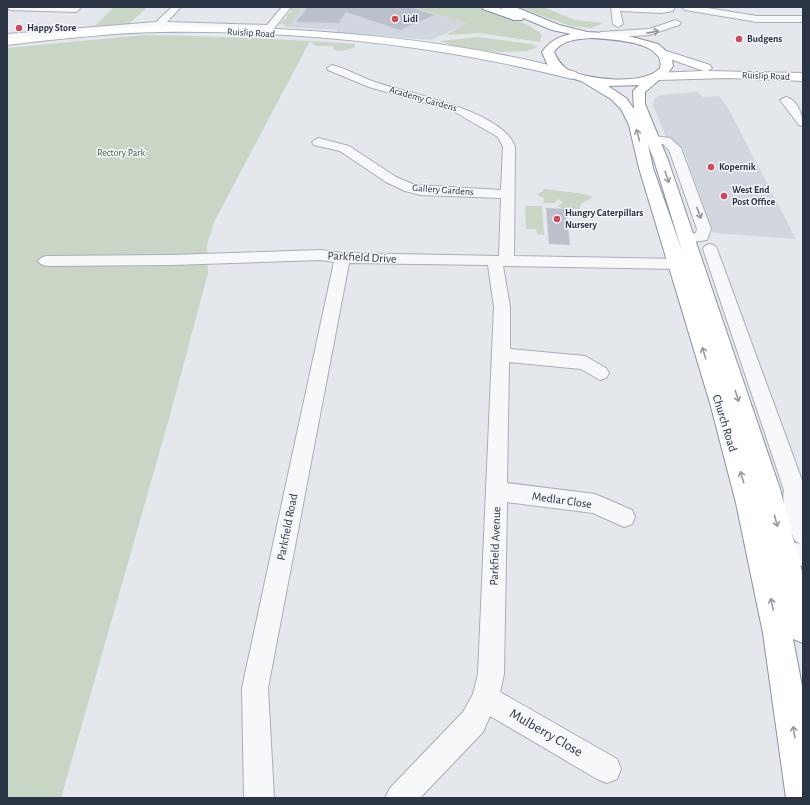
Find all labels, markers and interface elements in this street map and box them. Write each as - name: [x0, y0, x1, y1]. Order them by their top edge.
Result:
- marker: Lidl: [390, 14, 400, 24]
- place label: Lidl: [403, 14, 418, 24]
- marker: Happy Store: [14, 23, 24, 33]
- place label: Happy Store: [27, 23, 76, 33]
- street label: Ruislip Road: [227, 27, 275, 39]
- one-way arrow: [646, 27, 659, 35]
- marker: Budgens: [734, 34, 744, 44]
- place label: Budgens: [747, 34, 782, 44]
- street label: Ruislip Road: [742, 70, 790, 82]
- street label: Academy Gardens: [388, 85, 458, 114]
- one-way arrow: [634, 129, 642, 142]
- park label: Rectory Park: [97, 148, 145, 158]
- marker: Kopernik: [706, 162, 716, 172]
- place label: Kopernik: [719, 162, 756, 172]
- one-way arrow: [664, 170, 671, 183]
- street label: Gallery Gardens: [412, 183, 474, 197]
- place label: West End Post Office: [732, 185, 775, 207]
- marker: West End Post Office: [719, 191, 729, 201]
- one-way arrow: [695, 206, 703, 218]
- place label: Hungry Caterpillars Nursery: [565, 208, 644, 230]
- marker: Hungry Caterpillars Nursery: [552, 214, 562, 224]
- street label: Parkfield Drive: [327, 249, 397, 265]
- one-way arrow: [700, 346, 707, 359]
- one-way arrow: [734, 389, 741, 402]
- street label: Church Road: [711, 393, 739, 453]
- one-way arrow: [738, 471, 745, 484]
- street label: Medlar Close: [531, 490, 593, 510]
- street label: Parkfield Road: [275, 493, 299, 561]
- street label: Parkfield Avenue: [488, 506, 502, 586]
- one-way arrow: [773, 514, 780, 527]
- one-way arrow: [767, 597, 775, 610]
- street label: Mulberry Close: [507, 706, 585, 760]
- one-way arrow: [790, 726, 798, 739]

